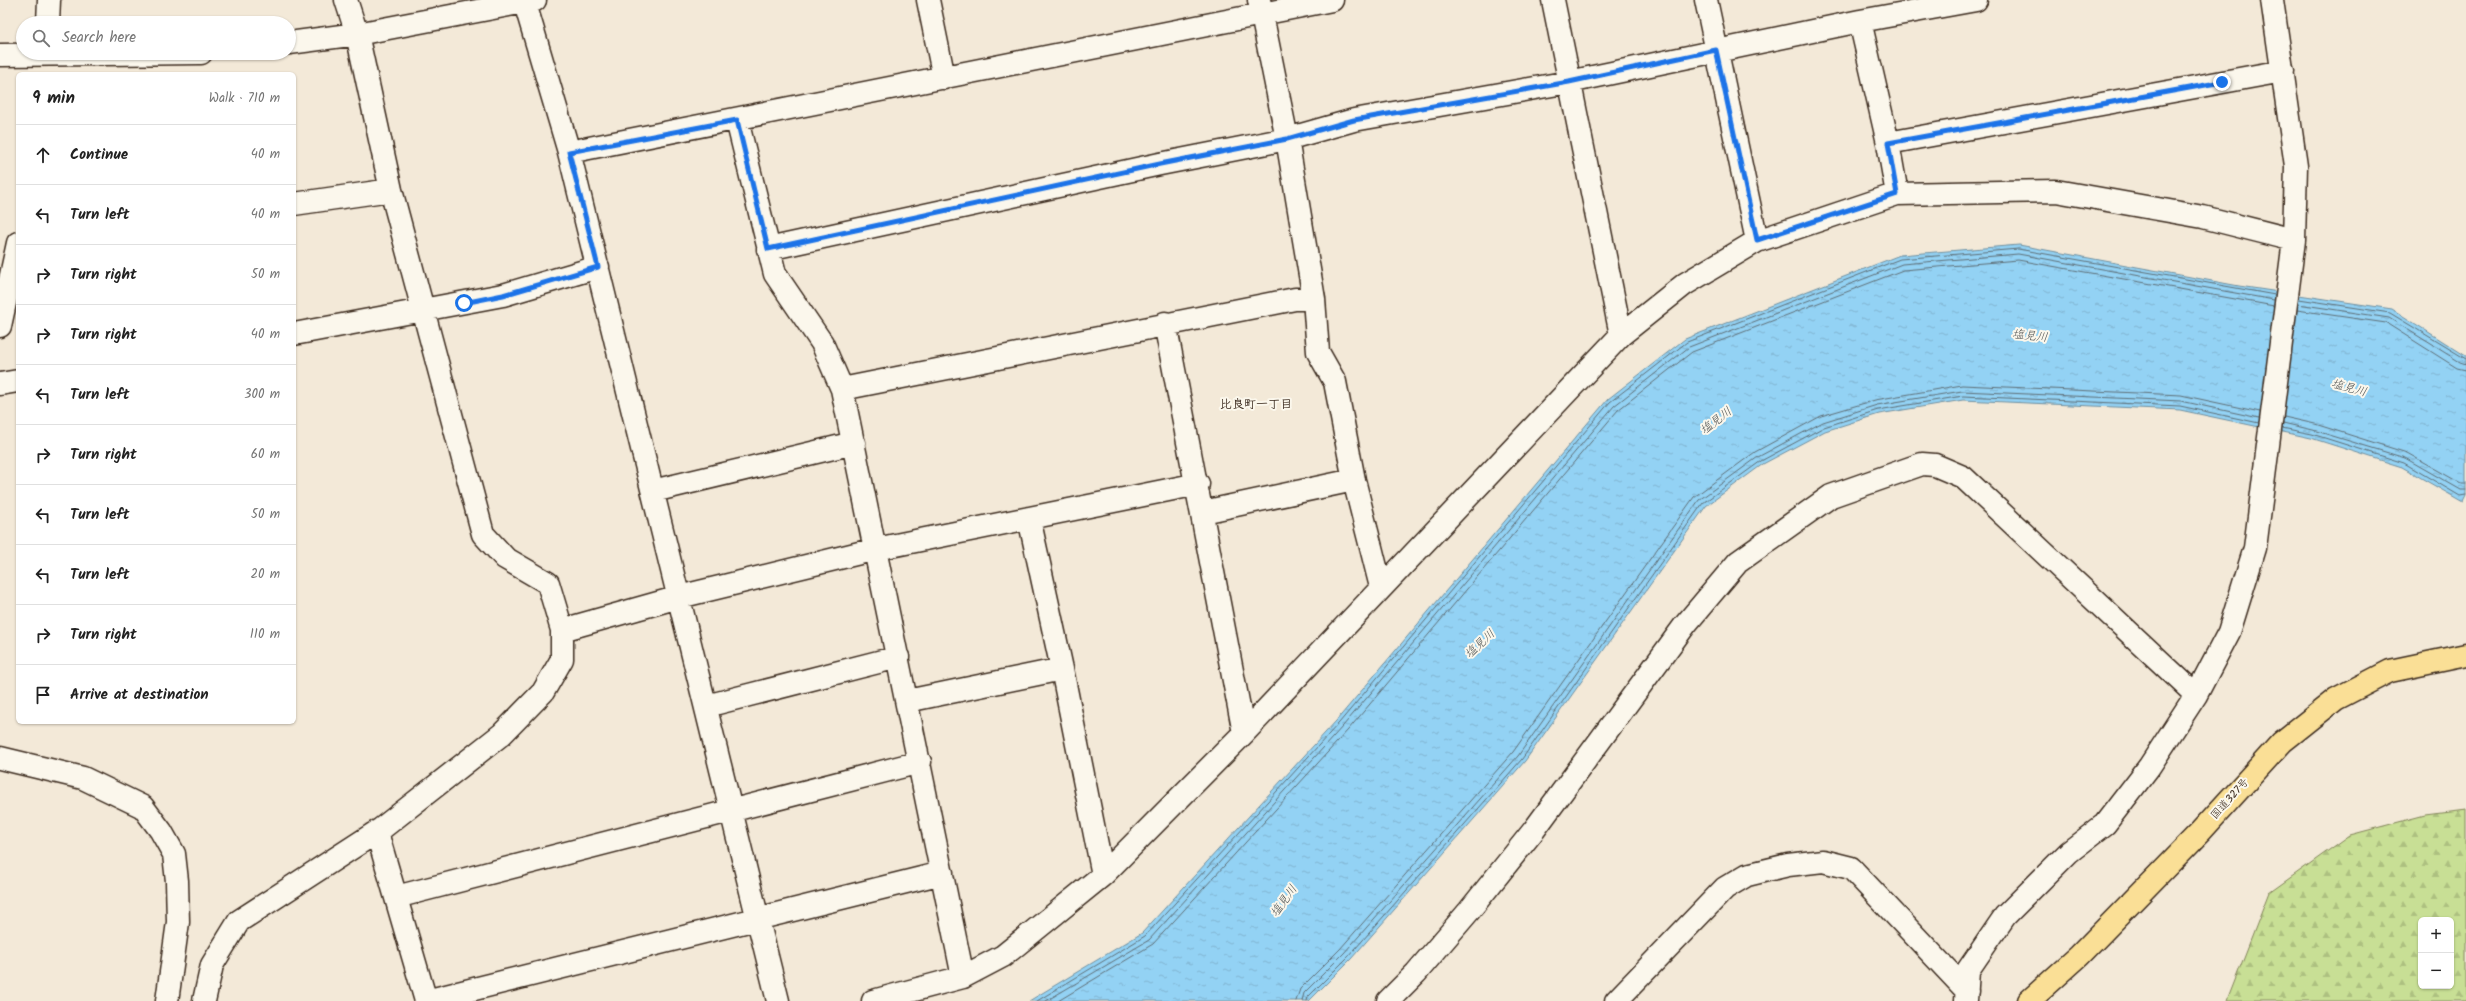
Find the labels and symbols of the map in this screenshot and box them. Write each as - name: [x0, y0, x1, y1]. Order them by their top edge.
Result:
- route end: [2213, 73, 2231, 91]
- route start: [455, 294, 473, 312]
- water label: 塩見川: [2011, 325, 2049, 347]
- water label: 塩見川: [2329, 374, 2369, 402]
- district label: 比良町一丁目: [1220, 395, 1292, 414]
- water label: 塩見川: [1696, 402, 1736, 440]
- water label: 塩見川: [1460, 625, 1500, 663]
- street label: 国道327号: [2206, 774, 2254, 824]
- water label: 塩見川: [1266, 881, 1302, 921]

